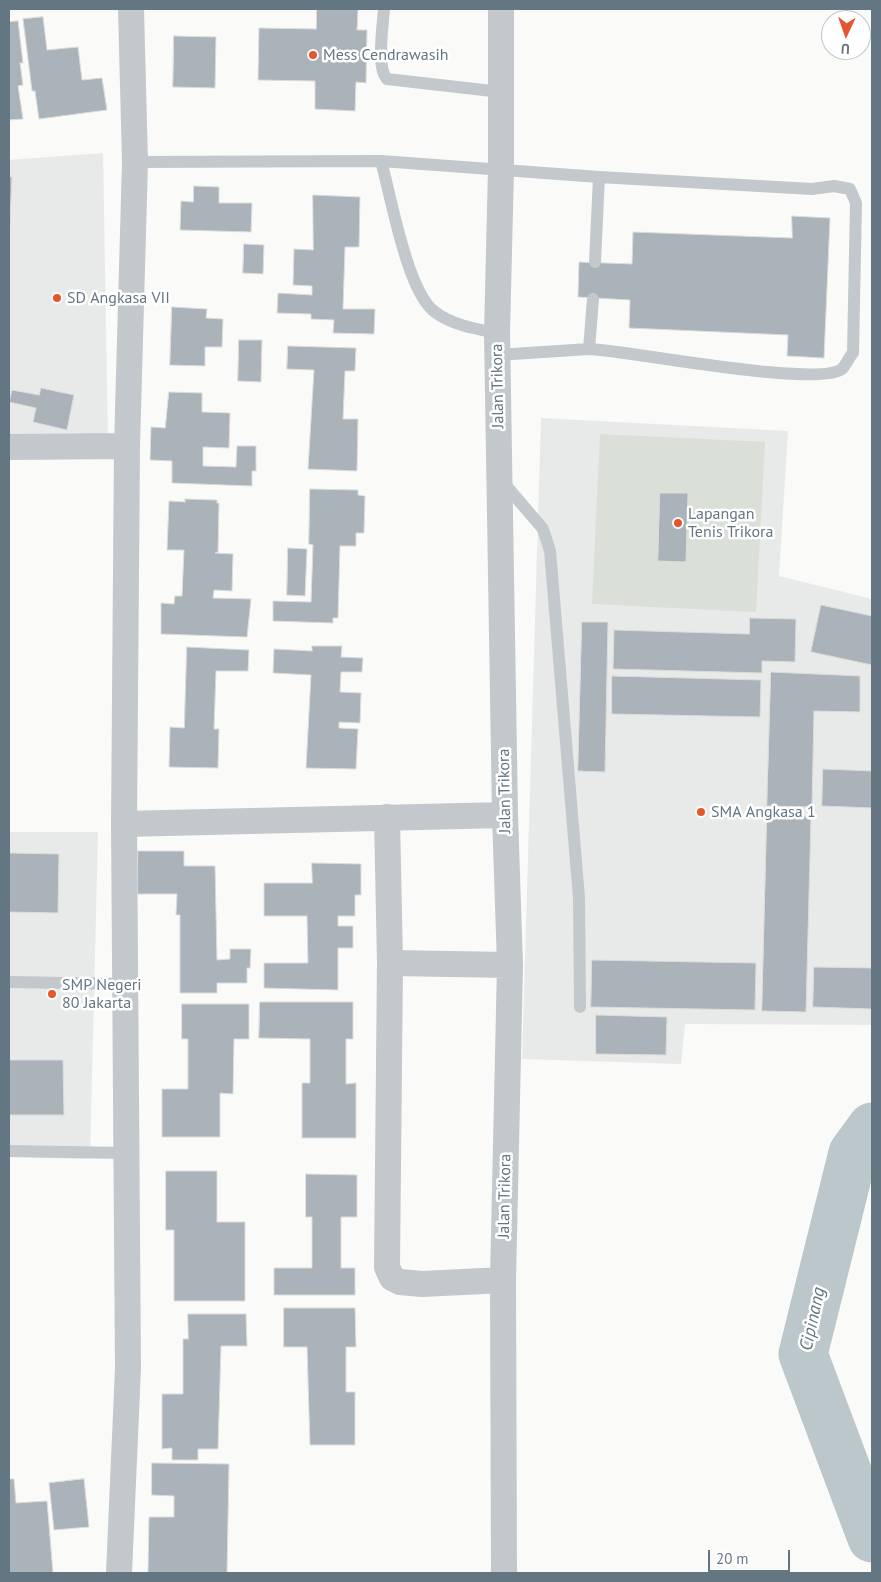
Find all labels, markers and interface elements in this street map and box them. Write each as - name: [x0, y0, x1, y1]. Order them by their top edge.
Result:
- north arrow: [821, 10, 871, 60]
- text: U: [840, 40, 850, 58]
- place label: Mess Cendrawasih: [323, 45, 448, 65]
- marker: Mess Cendrawasih: [307, 49, 319, 61]
- place label: SD Angkasa VII: [67, 288, 170, 308]
- marker: SD Angkasa VII: [51, 292, 63, 304]
- street label: Jalan Trikora: [488, 344, 508, 428]
- place label: Lapangan Tenis Trikora: [688, 504, 773, 542]
- marker: Lapangan Tenis Trikora: [672, 517, 684, 529]
- street label: Jalan Trikora: [495, 749, 515, 833]
- place label: SMA Angkasa 1: [711, 802, 816, 822]
- marker: SMA Angkasa 1: [695, 806, 707, 818]
- place label: SMP Negeri 80 Jakarta: [62, 975, 142, 1013]
- marker: SMP Negeri 80 Jakarta: [46, 988, 58, 1000]
- street label: Jalan Trikora: [495, 1154, 515, 1238]
- water label: Cipinang: [796, 1285, 830, 1353]
- scale bar: [711, 1540, 794, 1572]
- text: 20 m: [716, 1549, 749, 1568]

